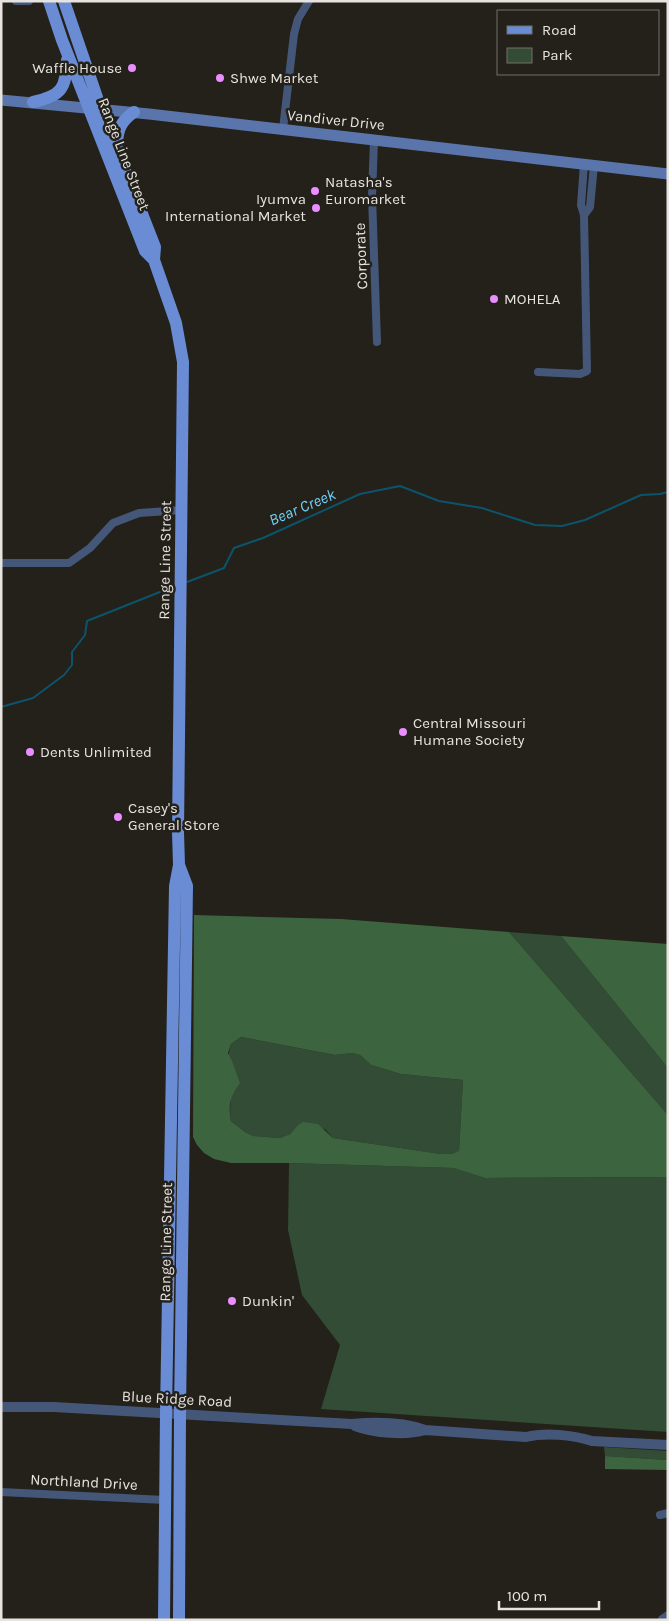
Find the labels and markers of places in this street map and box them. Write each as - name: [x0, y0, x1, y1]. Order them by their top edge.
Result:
- place label: Waffle House: [32, 59, 122, 77]
- marker: Waffle House: [126, 62, 138, 74]
- place label: Shwe Market: [230, 69, 319, 87]
- marker: Shwe Market: [214, 72, 226, 84]
- place label: Natasha's Euromarket: [325, 173, 406, 208]
- marker: Natasha's Euromarket: [309, 185, 321, 197]
- place label: Iyumva International Market: [165, 190, 306, 225]
- marker: Iyumva International Market: [310, 202, 322, 214]
- place label: MOHELA: [504, 290, 561, 308]
- marker: MOHELA: [488, 293, 500, 305]
- place label: Central Missouri Humane Society: [413, 714, 526, 749]
- marker: Central Missouri Humane Society: [397, 726, 409, 738]
- place label: Dents Unlimited: [40, 743, 152, 761]
- marker: Dents Unlimited: [24, 746, 36, 758]
- place label: Casey's General Store: [128, 799, 220, 834]
- marker: Casey's General Store: [112, 811, 124, 823]
- place label: Dunkin': [242, 1292, 294, 1310]
- marker: Dunkin': [226, 1295, 238, 1307]

